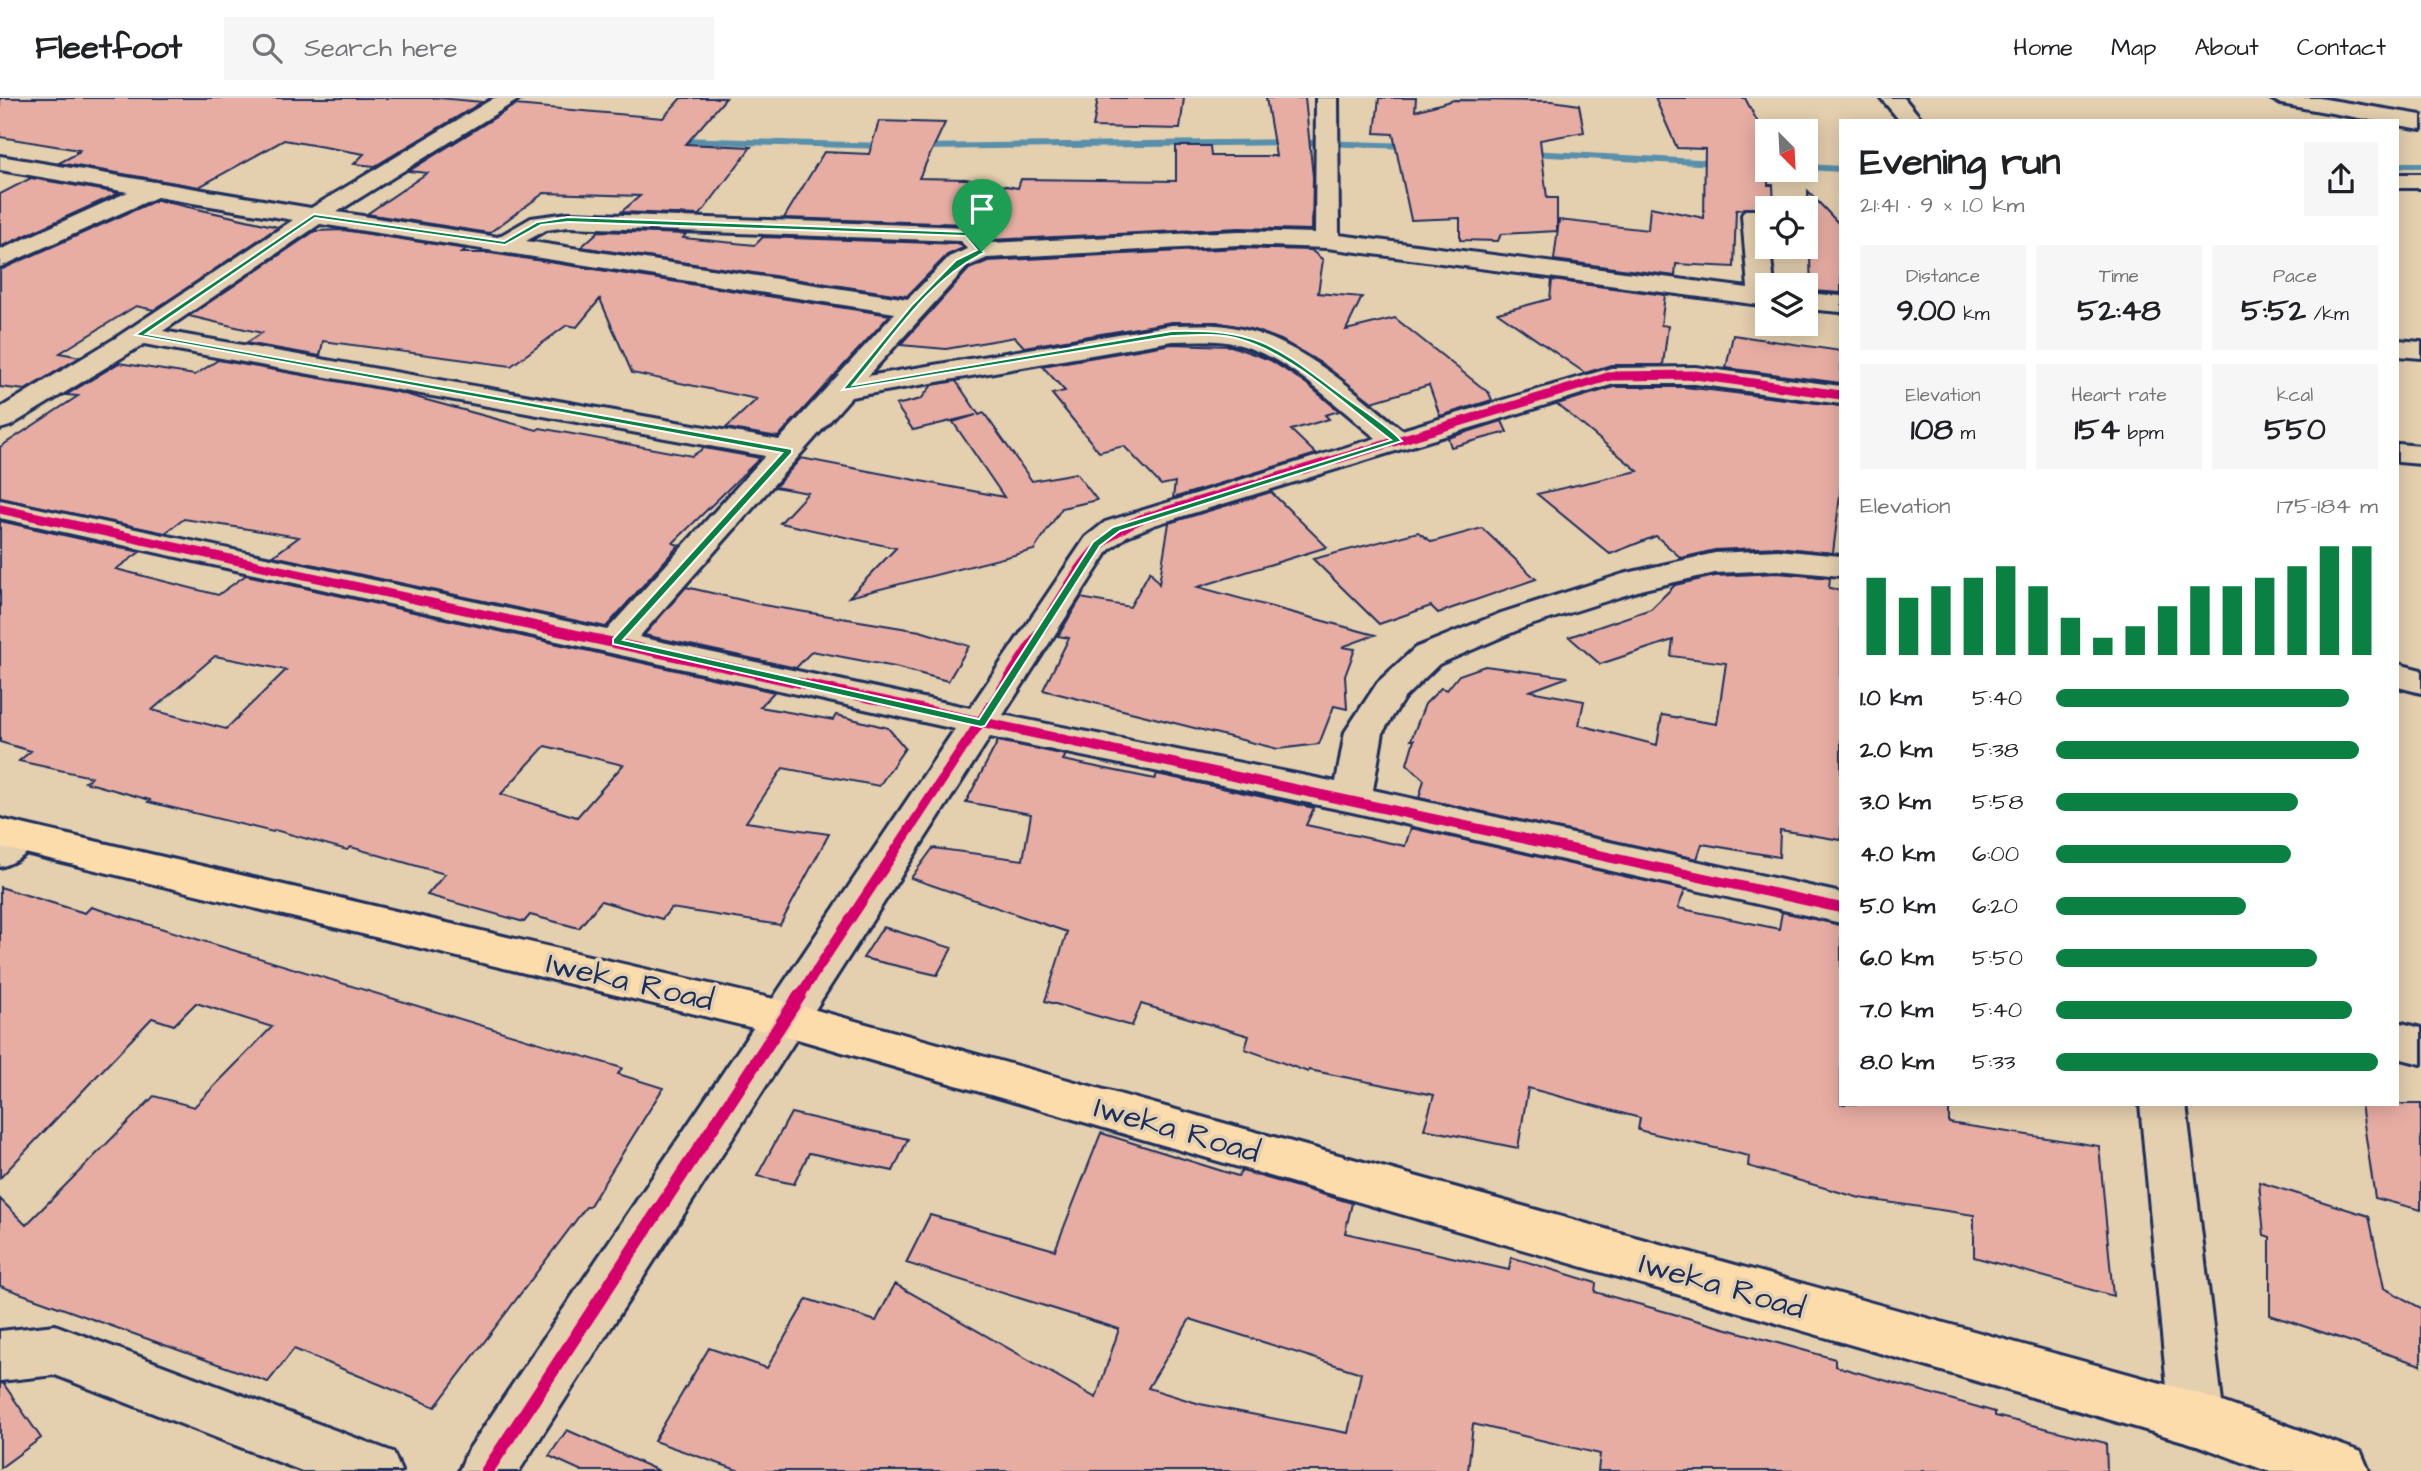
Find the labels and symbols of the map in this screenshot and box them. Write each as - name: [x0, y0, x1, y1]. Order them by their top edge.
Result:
- north arrow: [1755, 119, 1818, 182]
- pin: [952, 179, 1012, 251]
- street label: Iweka Road: [542, 941, 718, 1023]
- street label: Iweka Road: [1089, 1085, 1265, 1175]
- street label: Iweka Road: [1634, 1241, 1810, 1331]

